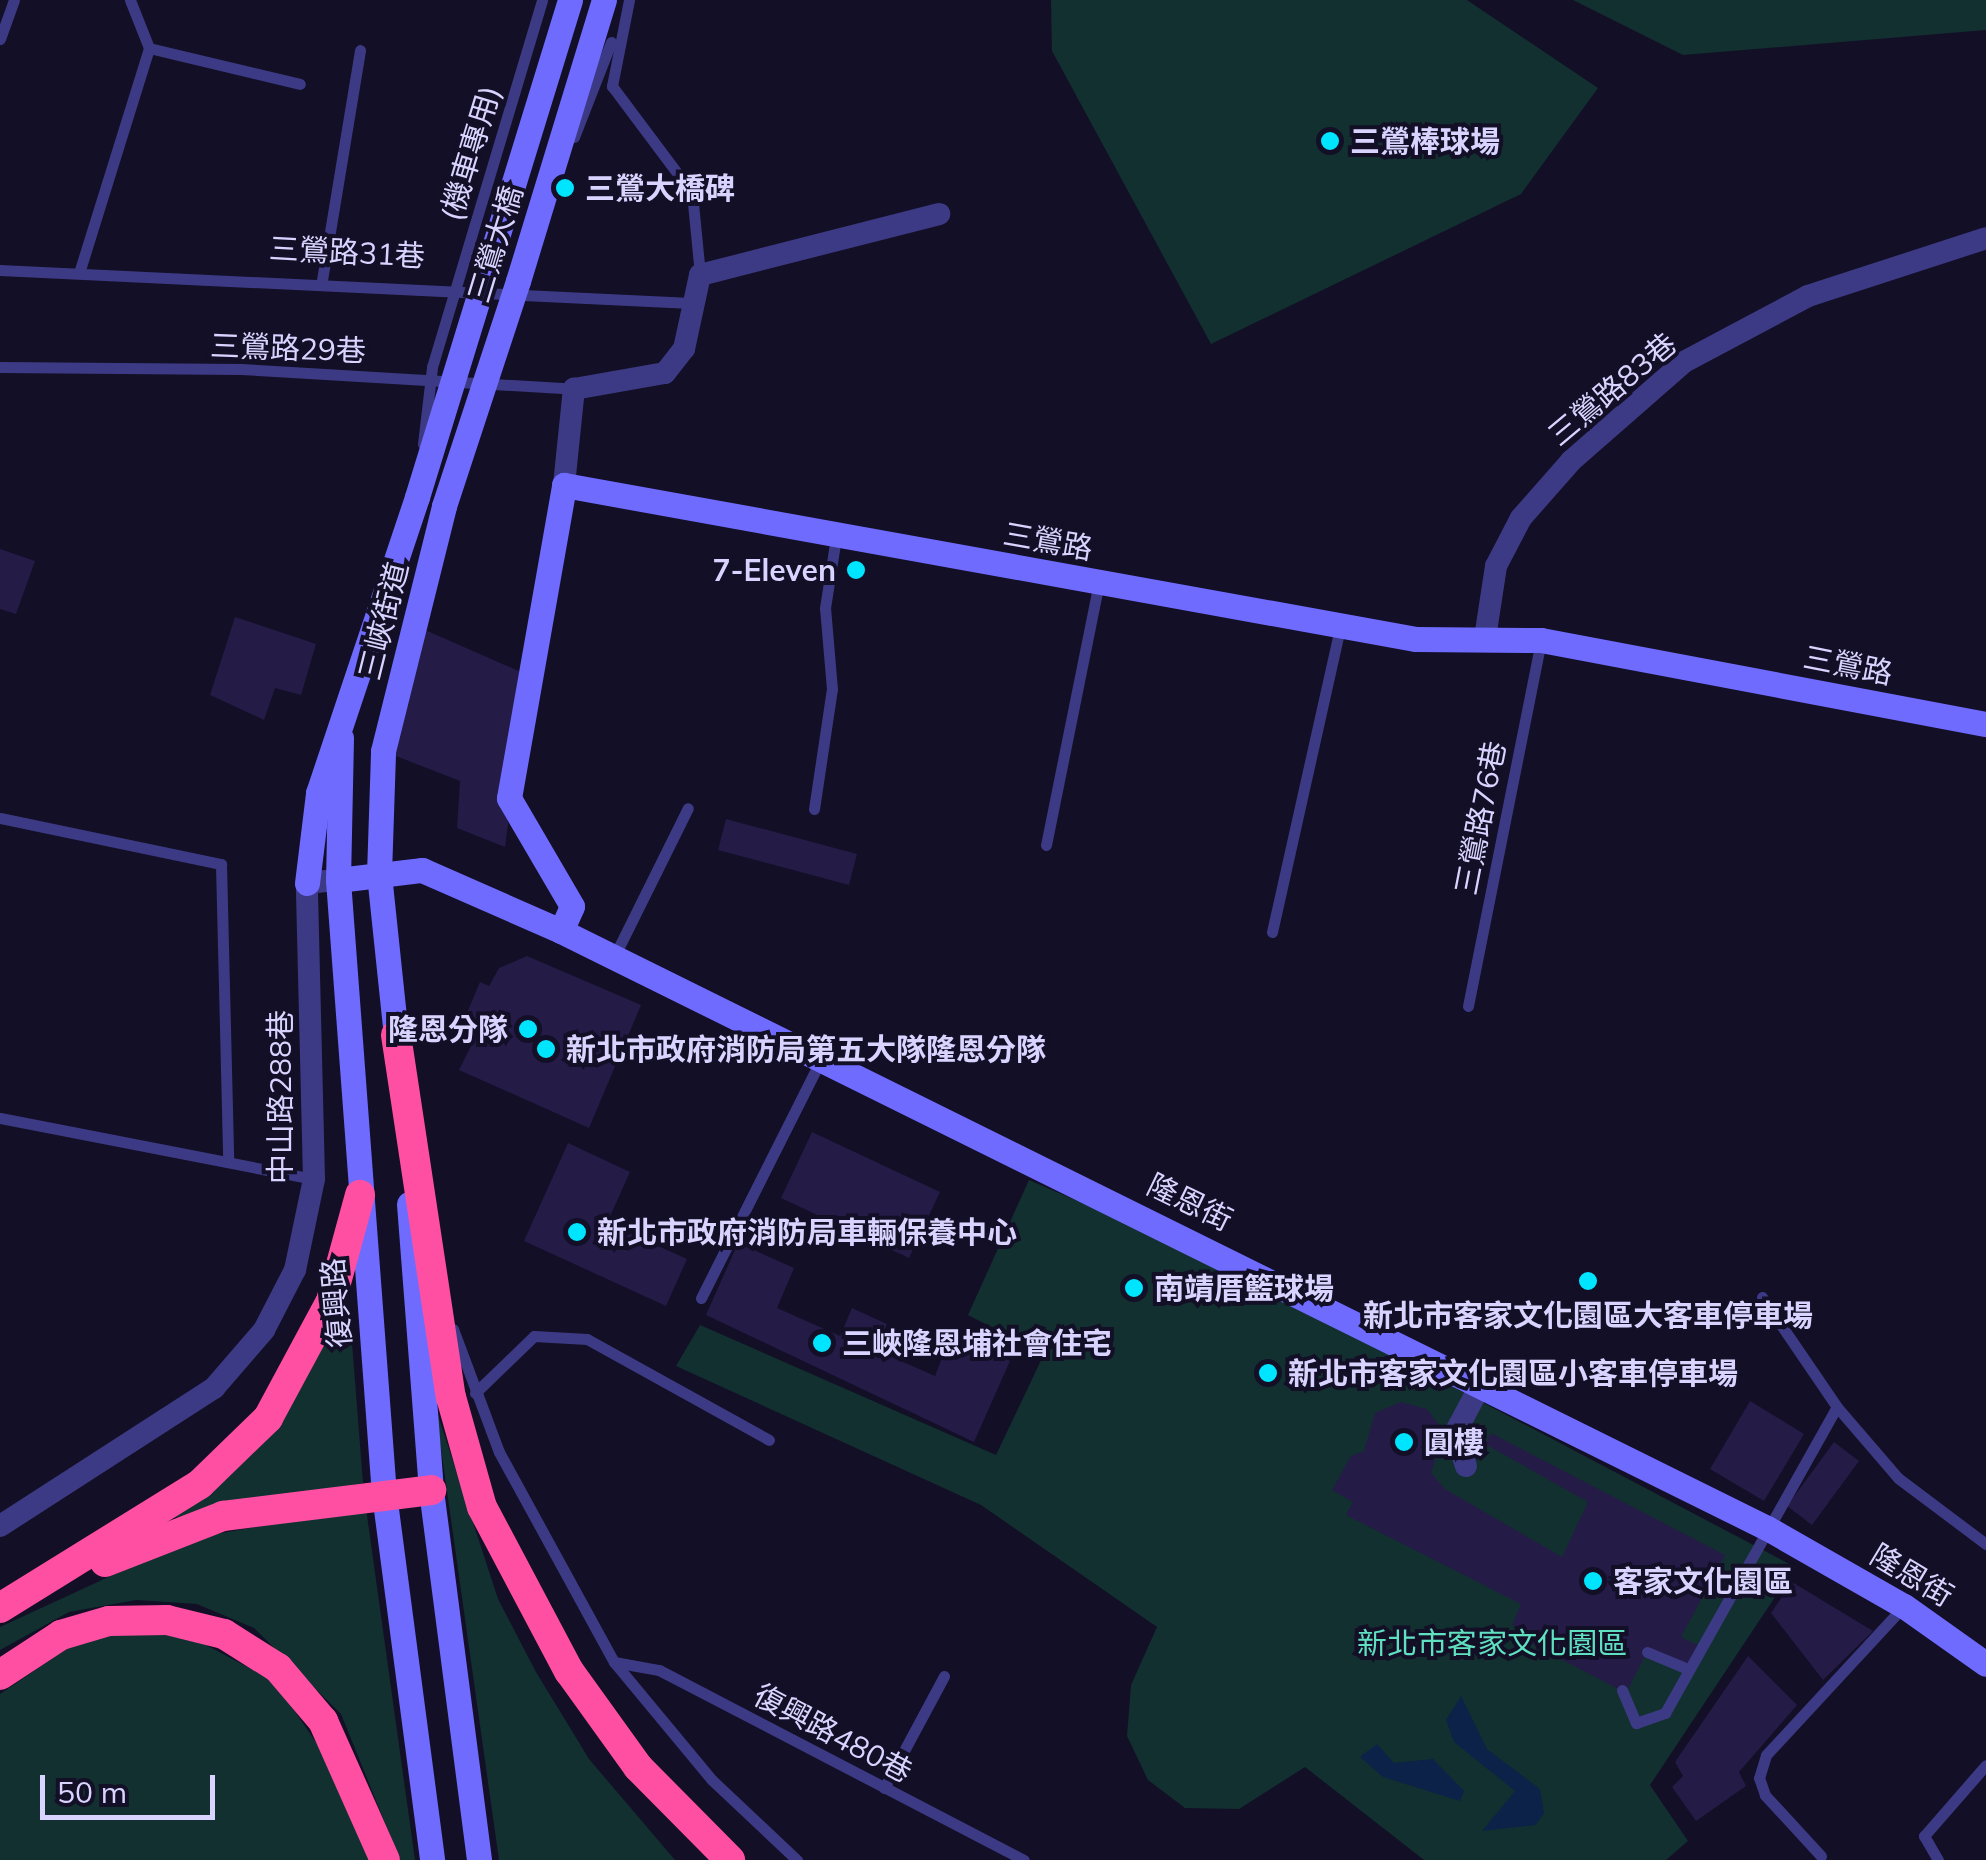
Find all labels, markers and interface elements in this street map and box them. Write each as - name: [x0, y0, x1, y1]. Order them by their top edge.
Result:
- street label: (機車專用): [432, 81, 508, 225]
- place label: 三鶯棒球場: [1350, 123, 1500, 159]
- marker: 三鶯棒球場: [1319, 130, 1341, 152]
- place label: 三鶯大橋碑: [585, 170, 735, 206]
- marker: 三鶯大橋碑: [554, 177, 576, 199]
- street label: 三鶯大橋: [460, 181, 530, 307]
- street label: 三鶯路31巷: [268, 230, 426, 274]
- street label: 三鶯路83巷: [1541, 325, 1683, 453]
- street label: 三鶯路29巷: [209, 327, 367, 369]
- street label: 三鶯路: [1001, 515, 1095, 567]
- place label: 7-Eleven: [712, 552, 836, 588]
- street label: 三峽街道: [351, 558, 415, 684]
- marker: 7-Eleven: [845, 559, 867, 581]
- street label: 三鶯路: [1800, 639, 1896, 691]
- street label: 三鶯路76巷: [1447, 738, 1513, 898]
- street label: 中山路288巷: [262, 1010, 298, 1184]
- place label: 隆恩分隊: [388, 1011, 508, 1047]
- marker: 隆恩分隊: [517, 1018, 539, 1040]
- place label: 新北市政府消防局第五大隊隆恩分隊: [566, 1031, 1046, 1067]
- marker: 新北市政府消防局第五大隊隆恩分隊: [535, 1038, 557, 1060]
- street label: 隆恩街: [1142, 1166, 1238, 1238]
- place label: 新北市政府消防局車輛保養中心: [597, 1214, 1017, 1250]
- marker: 新北市政府消防局車輛保養中心: [566, 1221, 588, 1243]
- street label: 復興路: [314, 1257, 358, 1349]
- place label: 南靖厝籃球場: [1154, 1270, 1334, 1306]
- marker: 新北市客家文化園區大客車停車場: [1577, 1270, 1599, 1292]
- marker: 南靖厝籃球場: [1123, 1277, 1145, 1299]
- place label: 新北市客家文化園區大客車停車場: [1363, 1297, 1813, 1333]
- place label: 三峽隆恩埔社會住宅: [842, 1325, 1112, 1361]
- marker: 三峽隆恩埔社會住宅: [811, 1332, 833, 1354]
- place label: 新北市客家文化園區小客車停車場: [1288, 1355, 1738, 1391]
- marker: 新北市客家文化園區小客車停車場: [1257, 1362, 1279, 1384]
- place label: 圓樓: [1424, 1424, 1484, 1460]
- marker: 圓樓: [1393, 1431, 1415, 1453]
- street label: 隆恩街: [1864, 1536, 1960, 1614]
- place label: 客家文化園區: [1613, 1563, 1793, 1599]
- marker: 客家文化園區: [1582, 1570, 1604, 1592]
- park label: 新北市客家文化園區: [1357, 1625, 1627, 1661]
- street label: 復興路480巷: [748, 1676, 918, 1790]
- scale bar: [45, 1755, 220, 1817]
- text: 50 m: [57, 1773, 127, 1811]

